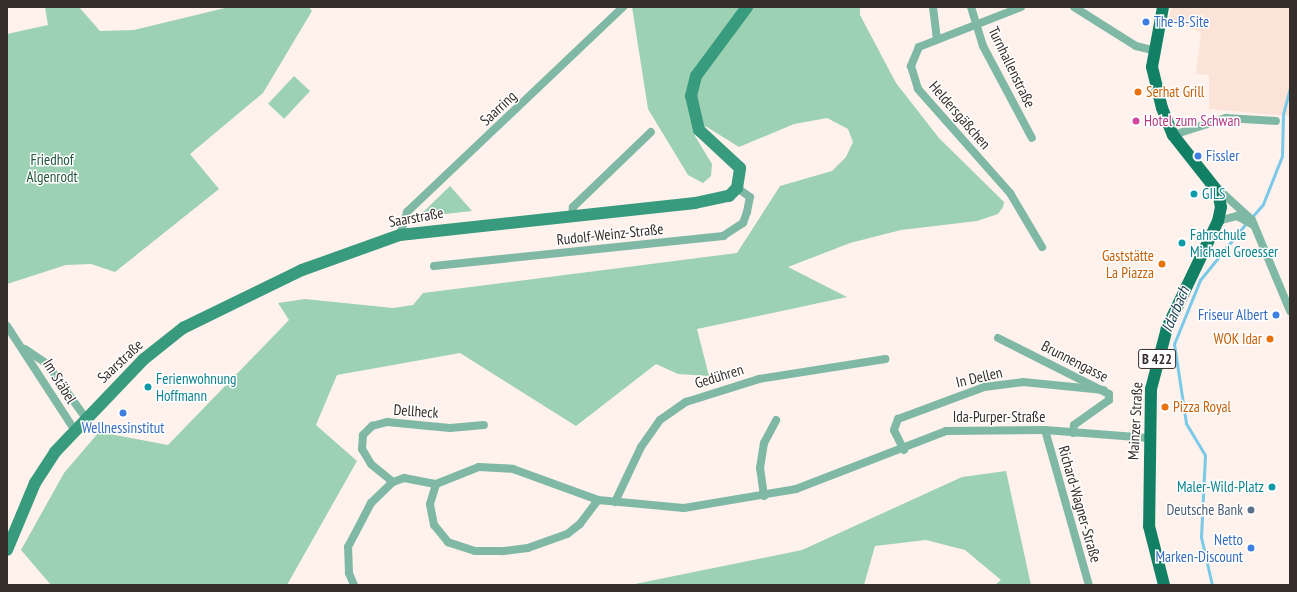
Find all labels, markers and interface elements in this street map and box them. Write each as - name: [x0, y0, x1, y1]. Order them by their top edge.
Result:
- place label: The-B-Site: [1154, 13, 1209, 31]
- marker: The-B-Site: [1141, 17, 1151, 27]
- street label: Turnhallenstraße: [985, 24, 1039, 110]
- street label: Heldersgäßchen: [926, 77, 994, 153]
- place label: Serhat Grill: [1146, 83, 1204, 101]
- street label: Saarring: [476, 87, 520, 129]
- marker: Serhat Grill: [1133, 87, 1143, 97]
- place label: Hotel zum Schwan: [1144, 112, 1240, 130]
- marker: Hotel zum Schwan: [1131, 116, 1141, 126]
- place label: Fissler: [1206, 147, 1239, 165]
- park label: Friedhof Algenrodt: [26, 150, 78, 185]
- marker: Fissler: [1193, 151, 1203, 161]
- place label: GILS: [1202, 185, 1226, 203]
- marker: GILS: [1189, 189, 1199, 199]
- street label: Saarstraße: [387, 203, 445, 231]
- street label: Rudolf-Weinz-Straße: [556, 219, 664, 249]
- place label: Fahrschule Michael Groesser: [1190, 225, 1278, 260]
- marker: Fahrschule Michael Groesser: [1177, 238, 1187, 248]
- place label: Gaststätte La Piazza: [1102, 246, 1154, 281]
- marker: Gaststätte La Piazza: [1157, 259, 1167, 269]
- water label: Idarbach: [1157, 283, 1193, 335]
- place label: Friseur Albert: [1197, 306, 1268, 324]
- marker: Friseur Albert: [1271, 310, 1281, 320]
- place label: WOK Idar: [1213, 330, 1262, 348]
- marker: WOK Idar: [1265, 334, 1275, 344]
- street label: Saarstraße: [94, 336, 146, 386]
- street label: Brunnengasse: [1039, 337, 1111, 385]
- road number: B 422: [1138, 347, 1176, 371]
- street label: Im Stäbel: [39, 355, 81, 407]
- street label: Gedühren: [692, 360, 746, 392]
- street label: In Dellen: [954, 363, 1004, 391]
- place label: Ferienwohnung Hoffmann: [156, 369, 236, 404]
- street label: Mainzer Straße: [1124, 381, 1146, 461]
- marker: Ferienwohnung Hoffmann: [143, 382, 153, 392]
- place label: Pizza Royal: [1173, 398, 1231, 416]
- street label: Dellheck: [393, 400, 439, 422]
- marker: Pizza Royal: [1160, 402, 1170, 412]
- marker: Wellnessinstitut: [118, 408, 128, 418]
- street label: Ida-Purper-Straße: [953, 408, 1045, 426]
- place label: Wellnessinstitut: [82, 419, 164, 437]
- street label: Richard-Wagner-Straße: [1055, 443, 1105, 565]
- place label: Maler-Wild-Platz: [1177, 478, 1264, 496]
- marker: Maler-Wild-Platz: [1267, 482, 1277, 492]
- place label: Deutsche Bank: [1166, 501, 1243, 519]
- marker: Deutsche Bank: [1246, 505, 1256, 515]
- place label: Netto Marken-Discount: [1156, 530, 1243, 565]
- marker: Netto Marken-Discount: [1246, 543, 1256, 553]

